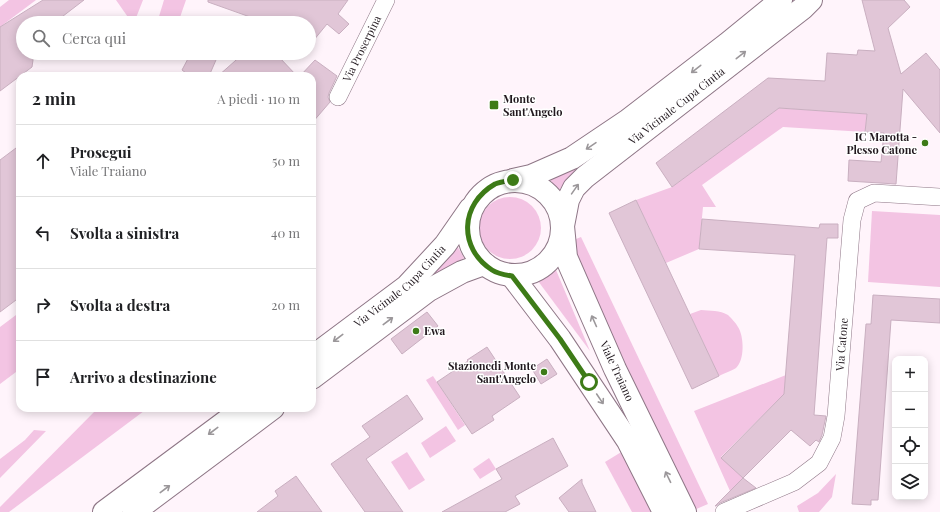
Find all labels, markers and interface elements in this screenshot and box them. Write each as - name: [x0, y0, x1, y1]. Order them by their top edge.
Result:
- street label: Via Proserpina: [338, 12, 384, 85]
- search box: [16, 16, 316, 60]
- icon: search: [30, 27, 52, 49]
- text: Cerca qui: [62, 28, 126, 48]
- one-way arrow: [736, 51, 747, 60]
- street label: Via Vicinale Cupa Cintia: [624, 63, 728, 148]
- one-way arrow: [691, 64, 702, 73]
- text: 2 min: [32, 87, 76, 109]
- text: A piedi · 110 m: [217, 90, 300, 107]
- place label: Monte Sant'Angelo: [503, 91, 562, 119]
- marker: Monte Sant'Angelo: [488, 99, 500, 111]
- place label: IC Marotta - Plesso Catone: [846, 129, 917, 157]
- marker: IC Marotta - Plesso Catone: [920, 138, 930, 148]
- one-way arrow: [586, 141, 597, 150]
- text: Prosegui: [70, 142, 132, 162]
- icon: ahead: [32, 150, 54, 172]
- text: 50 m: [272, 152, 300, 169]
- text: Viale Traiano: [70, 162, 147, 179]
- route end: [504, 171, 522, 189]
- one-way arrow: [571, 184, 579, 195]
- icon: left: [32, 222, 54, 244]
- text: Svolta a sinistra: [70, 223, 179, 243]
- text: 40 m: [271, 224, 300, 241]
- street label: Via Vicinale Cupa Cintia: [350, 241, 449, 331]
- icon: right: [32, 294, 54, 316]
- text: Svolta a destra: [70, 295, 170, 315]
- text: 20 m: [271, 296, 300, 313]
- one-way arrow: [590, 316, 597, 328]
- one-way arrow: [382, 317, 393, 325]
- street label: Via Catone: [832, 317, 851, 372]
- place label: Ewa: [424, 323, 445, 338]
- marker: Ewa: [411, 326, 421, 336]
- one-way arrow: [333, 334, 344, 342]
- street label: Viale Traiano: [597, 337, 638, 403]
- map controls: [892, 356, 928, 500]
- button: +: [892, 356, 928, 392]
- place label: Stazionedi Monte Sant'Angelo: [448, 358, 536, 386]
- icon: arrive: [32, 366, 54, 388]
- text: Arrivo a destinazione: [70, 367, 217, 387]
- marker: Stazionedi Monte Sant'Angelo: [539, 367, 549, 377]
- route start: [580, 373, 598, 391]
- button: −: [892, 392, 928, 428]
- one-way arrow: [596, 393, 604, 404]
- one-way arrow: [207, 427, 218, 435]
- button: locate: [892, 428, 928, 464]
- button: layers: [892, 464, 928, 500]
- one-way arrow: [664, 471, 671, 483]
- one-way arrow: [160, 484, 171, 493]

